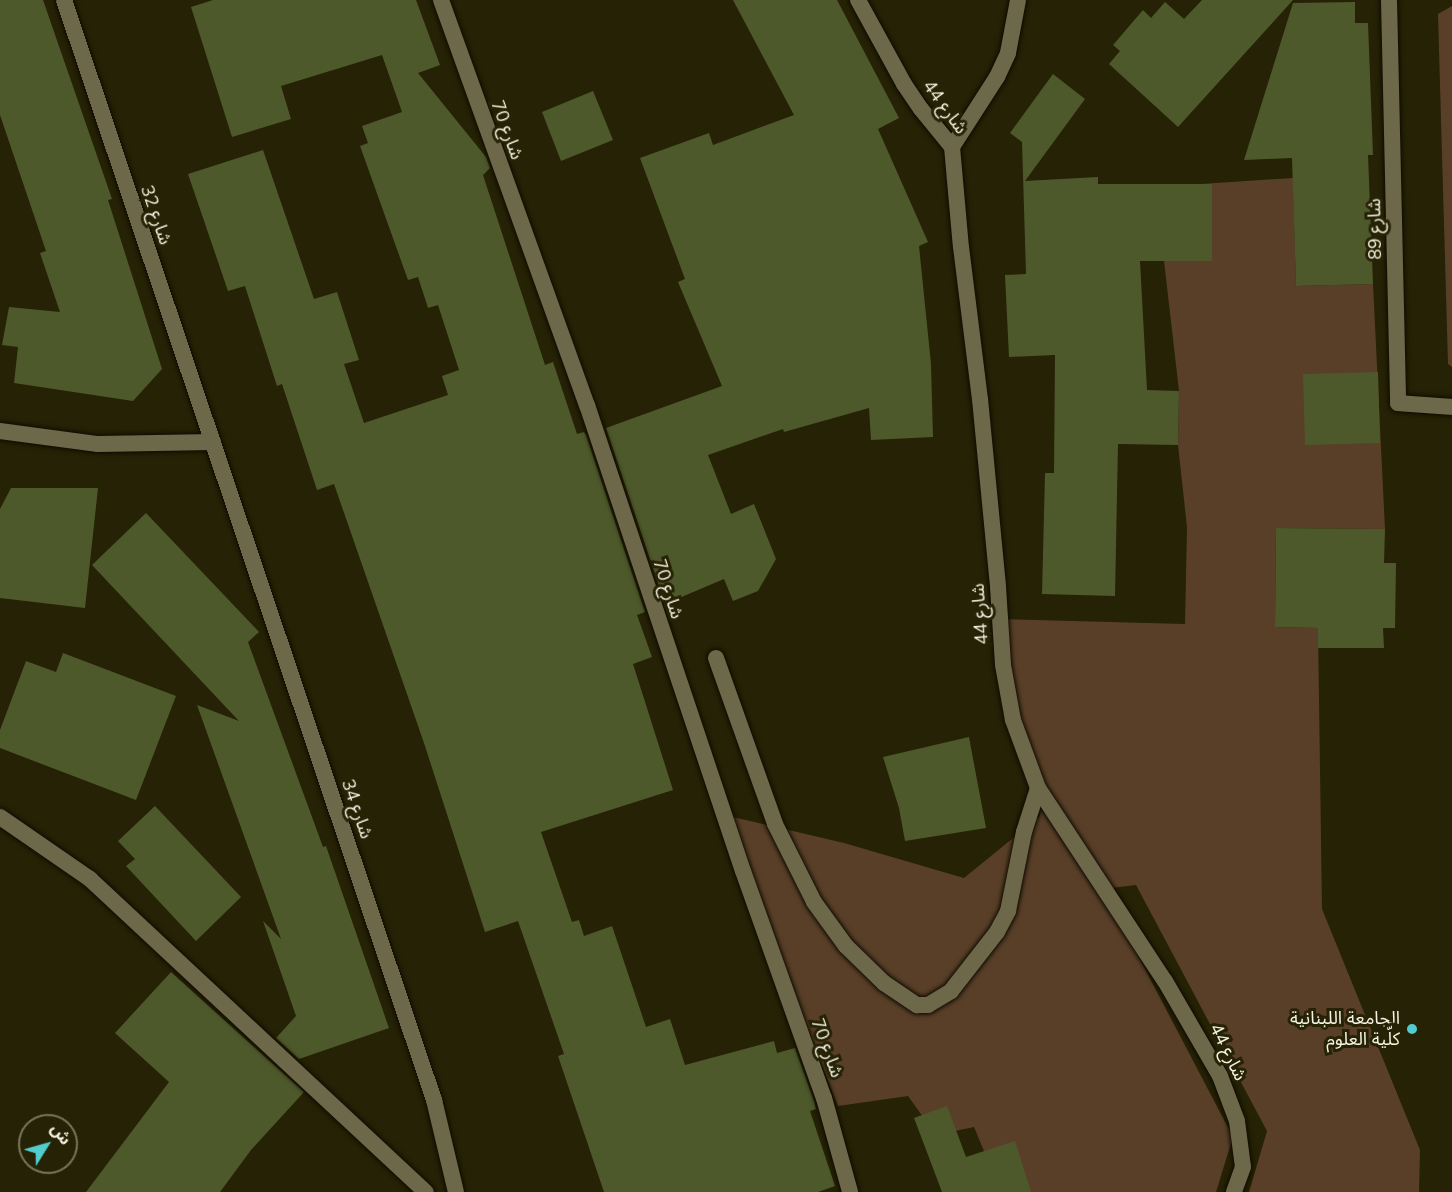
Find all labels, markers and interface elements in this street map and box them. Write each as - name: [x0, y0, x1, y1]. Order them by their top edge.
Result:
- street label: شارع 44: [918, 76, 972, 138]
- street label: شارع 70: [486, 98, 528, 162]
- street label: شارع 32: [136, 182, 176, 248]
- street label: شارع 89: [1364, 198, 1386, 260]
- street label: شارع 70: [648, 557, 688, 621]
- street label: شارع 44: [967, 583, 993, 645]
- street label: شارع 34: [337, 776, 377, 842]
- place label: الجامعة اللبنانية كلّية العلوم: [1290, 1008, 1400, 1050]
- street label: شارع 70: [806, 1016, 848, 1080]
- street label: شارع 44: [1205, 1020, 1251, 1084]
- marker: الجامعة اللبنانية كلّية العلوم: [1405, 1022, 1419, 1036]
- north arrow: [18, 1114, 78, 1174]
- text: ش: [45, 1119, 76, 1150]

